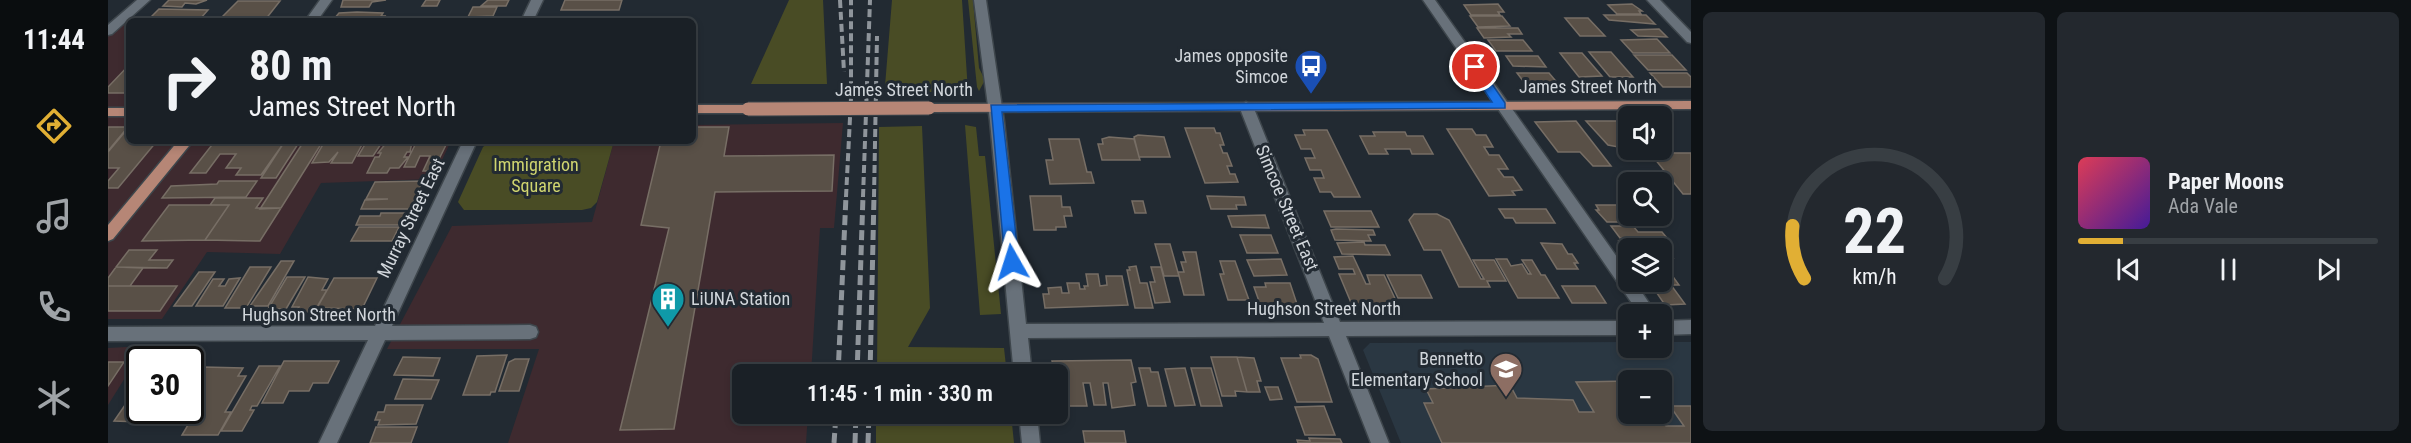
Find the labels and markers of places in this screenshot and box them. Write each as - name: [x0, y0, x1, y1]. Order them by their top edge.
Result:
- pin: [1449, 41, 1500, 92]
- place label: James opposite Simcoe: [1174, 45, 1288, 87]
- bus stop icon: James opposite Simcoe: [1293, 48, 1329, 95]
- building icon: LiUNA Station: [650, 281, 686, 328]
- place label: LiUNA Station: [691, 288, 790, 309]
- place label: Bennetto Elementary School: [1351, 348, 1483, 390]
- school or university icon: Bennetto Elementary School: [1488, 351, 1524, 398]

